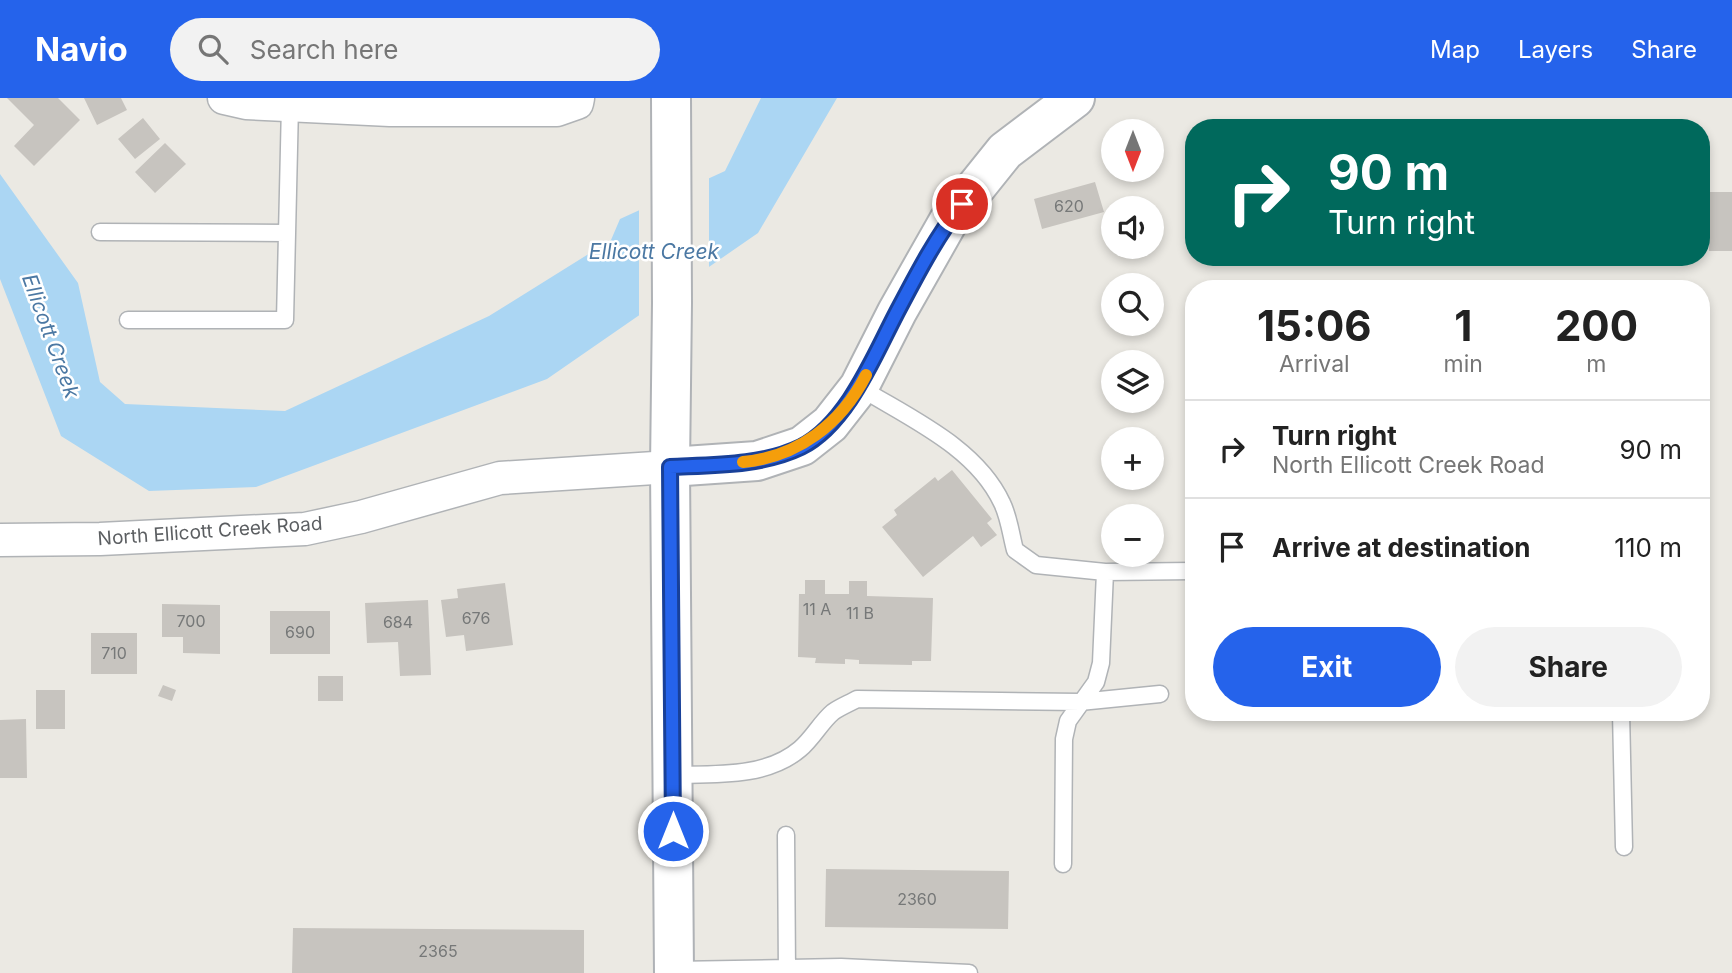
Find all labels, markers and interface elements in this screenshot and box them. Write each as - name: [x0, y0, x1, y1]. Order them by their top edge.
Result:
- search box: [170, 18, 660, 81]
- text: Navio: [35, 29, 128, 69]
- icon: search: [194, 30, 232, 68]
- text: Search here: [250, 34, 398, 65]
- text: Map: [1430, 35, 1480, 64]
- text: Layers: [1518, 35, 1593, 64]
- text: Share: [1631, 35, 1697, 64]
- north arrow: [1101, 119, 1164, 182]
- map controls: [1101, 119, 1164, 567]
- text: 90 m: [1328, 143, 1449, 202]
- icon: right: [1213, 147, 1304, 238]
- pin: [932, 174, 992, 234]
- icon: arrive: [943, 185, 981, 223]
- house number: 620: [1054, 196, 1084, 216]
- button: sound: [1101, 196, 1164, 259]
- text: Turn right: [1328, 203, 1475, 242]
- water label: Ellicott Creek: [589, 239, 720, 264]
- water label: Ellicott Creek: [17, 271, 85, 402]
- button: search: [1101, 273, 1164, 336]
- text: 15:06: [1257, 300, 1372, 351]
- text: 1: [1454, 300, 1472, 351]
- text: 200: [1555, 300, 1638, 351]
- button: layers: [1101, 350, 1164, 413]
- text: Arrival: [1279, 350, 1350, 378]
- text: min: [1444, 350, 1483, 378]
- text: m: [1586, 350, 1607, 378]
- text: Turn right: [1272, 420, 1397, 451]
- button: +: [1101, 427, 1164, 490]
- icon: right: [1213, 430, 1251, 468]
- text: 90 m: [1619, 434, 1682, 465]
- text: North Ellicott Creek Road: [1272, 451, 1545, 479]
- button: −: [1101, 504, 1164, 567]
- street label: North Ellicott Creek Road: [97, 512, 323, 550]
- icon: arrive: [1213, 528, 1251, 566]
- text: Arrive at destination: [1272, 532, 1531, 563]
- text: 110 m: [1614, 532, 1682, 563]
- house number: 11 A: [803, 599, 831, 619]
- house number: 11 B: [846, 603, 874, 623]
- house number: 676: [462, 608, 490, 628]
- house number: 700: [177, 611, 206, 631]
- house number: 684: [383, 612, 413, 632]
- house number: 690: [285, 622, 315, 642]
- button: Exit: [1213, 627, 1441, 707]
- button: Share: [1455, 627, 1682, 707]
- house number: 710: [101, 643, 127, 663]
- position arrow: [636, 794, 710, 868]
- house number: 2360: [897, 889, 937, 909]
- house number: 2365: [418, 941, 458, 961]

